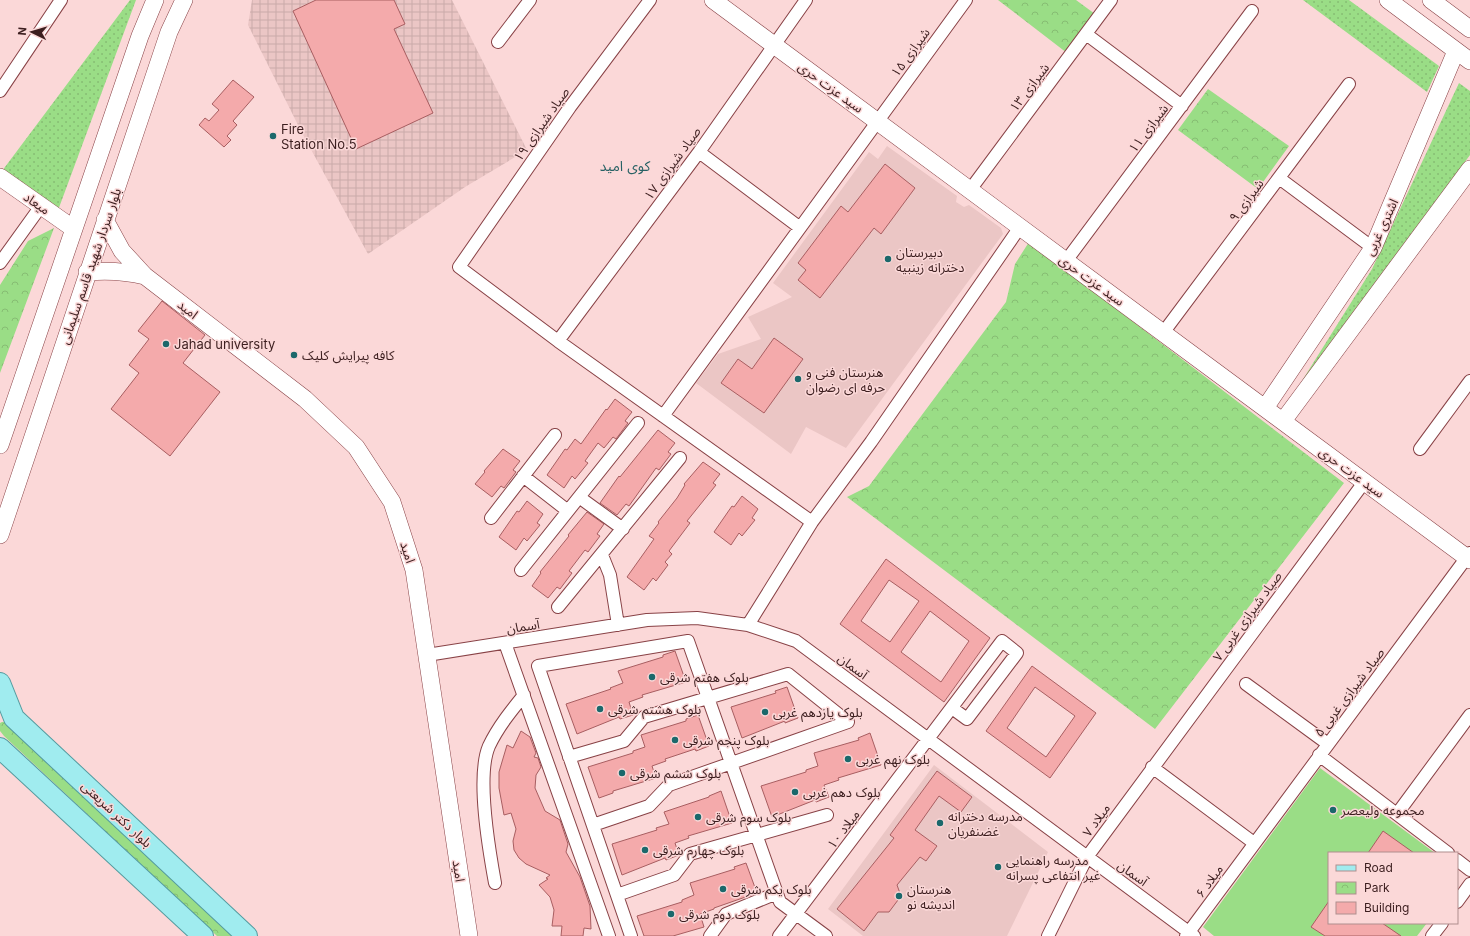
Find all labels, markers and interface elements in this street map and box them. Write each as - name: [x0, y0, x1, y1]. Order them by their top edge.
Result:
- north arrow: [12, 12, 52, 52]
- street label: شیرازی ۱۵: [887, 25, 934, 80]
- text: N: [15, 26, 29, 36]
- street label: سید عزت حری: [795, 58, 867, 117]
- street label: شیرازی ۱۳: [1006, 60, 1053, 115]
- street label: صیاد شیرازی ۱۹: [510, 84, 573, 165]
- street label: شیرازی ۱۱: [1125, 101, 1172, 156]
- place label: Fire Station No.5: [281, 121, 357, 152]
- street label: صیاد شیرازی ۱۷: [640, 123, 705, 203]
- marker: Fire Station No.5: [268, 131, 278, 141]
- district label: کوی امید: [600, 157, 650, 175]
- street label: شیرازی ۹: [1225, 176, 1268, 225]
- street label: بلوار سردار شهید قاسم سلیمانی: [56, 186, 127, 347]
- street label: میعاد: [21, 188, 53, 218]
- street label: اشتری غربی: [1361, 196, 1402, 259]
- place label: دبیرستان دخترانه زینبیه: [896, 244, 964, 275]
- street label: سید عزت حری: [1056, 251, 1128, 310]
- marker: دبیرستان دخترانه زینبیه: [883, 254, 893, 264]
- street label: امید: [174, 296, 201, 322]
- place label: Jahad university: [174, 336, 275, 352]
- marker: Jahad university: [161, 339, 171, 349]
- place label: کافه پیرایش کلیک: [302, 347, 395, 365]
- marker: کافه پیرایش کلیک: [289, 350, 299, 360]
- place label: هنرستان فنی و حرفه ای رضوان: [806, 364, 885, 396]
- marker: هنرستان فنی و حرفه ای رضوان: [793, 374, 803, 384]
- street label: سید عزت حری: [1316, 443, 1388, 502]
- street label: امید: [397, 539, 419, 565]
- street label: صیاد شیرازی غربی ۷: [1209, 568, 1286, 665]
- street label: آسمان: [505, 615, 542, 638]
- street label: صیاد شیرازی غربی ۵: [1310, 644, 1389, 740]
- street label: آسمان: [834, 650, 872, 684]
- place label: بلوک هفتم شرقی: [660, 669, 749, 688]
- marker: بلوک هفتم شرقی: [647, 672, 657, 682]
- place label: بلوک هشتم شرقی: [608, 701, 701, 720]
- marker: بلوک هشتم شرقی: [595, 704, 605, 714]
- place label: بلوک یازدهم غربی: [773, 704, 863, 723]
- marker: بلوک یازدهم غربی: [760, 707, 770, 717]
- place label: بلوک پنجم شرقی: [683, 732, 770, 751]
- marker: بلوک پنجم شرقی: [670, 735, 680, 745]
- place label: بلوک نهم غربی: [856, 751, 930, 770]
- marker: بلوک نهم غربی: [843, 754, 853, 764]
- place label: بلوک ششم شرقی: [630, 765, 721, 784]
- marker: بلوک ششم شرقی: [617, 768, 627, 778]
- street label: بلوار دکتر شریعتی: [78, 777, 155, 851]
- place label: بلوک دهم غربی: [803, 784, 881, 803]
- marker: بلوک دهم غربی: [790, 787, 800, 797]
- street label: میلاد ۷: [1079, 800, 1113, 840]
- place label: مجموعه ولیعصر: [1340, 802, 1425, 818]
- marker: مجموعه ولیعصر: [1328, 805, 1338, 815]
- street label: میلاد ۱۰: [823, 806, 863, 852]
- place label: مدرسه دخترانه غضنفریان: [948, 808, 1023, 840]
- place label: بلوک سوم شرقی: [706, 809, 791, 827]
- marker: بلوک سوم شرقی: [693, 812, 703, 822]
- marker: مدرسه دخترانه غضنفریان: [935, 818, 945, 828]
- place label: بلوک چهارم شرقی: [653, 842, 744, 860]
- marker: بلوک چهارم شرقی: [640, 845, 650, 855]
- place label: مدرسه راهنمایی غیر انتفاعی پسرانه: [1006, 852, 1101, 885]
- legend: [1328, 852, 1458, 924]
- street label: آسمان: [1114, 857, 1152, 891]
- street label: امید: [450, 859, 468, 883]
- text: Road: [1364, 860, 1393, 875]
- street label: میلاد ۶: [1192, 861, 1226, 901]
- marker: مدرسه راهنمایی غیر انتفاعی پسرانه: [993, 862, 1003, 872]
- text: Park: [1364, 880, 1390, 895]
- place label: بلوک یکم شرقی: [731, 881, 811, 900]
- place label: هنرستان اندیشه نو: [907, 881, 955, 912]
- marker: بلوک یکم شرقی: [718, 884, 728, 894]
- marker: هنرستان اندیشه نو: [894, 891, 904, 901]
- text: Building: [1364, 900, 1409, 915]
- place label: بلوک دوم شرقی: [679, 906, 760, 924]
- marker: بلوک دوم شرقی: [666, 909, 676, 919]

